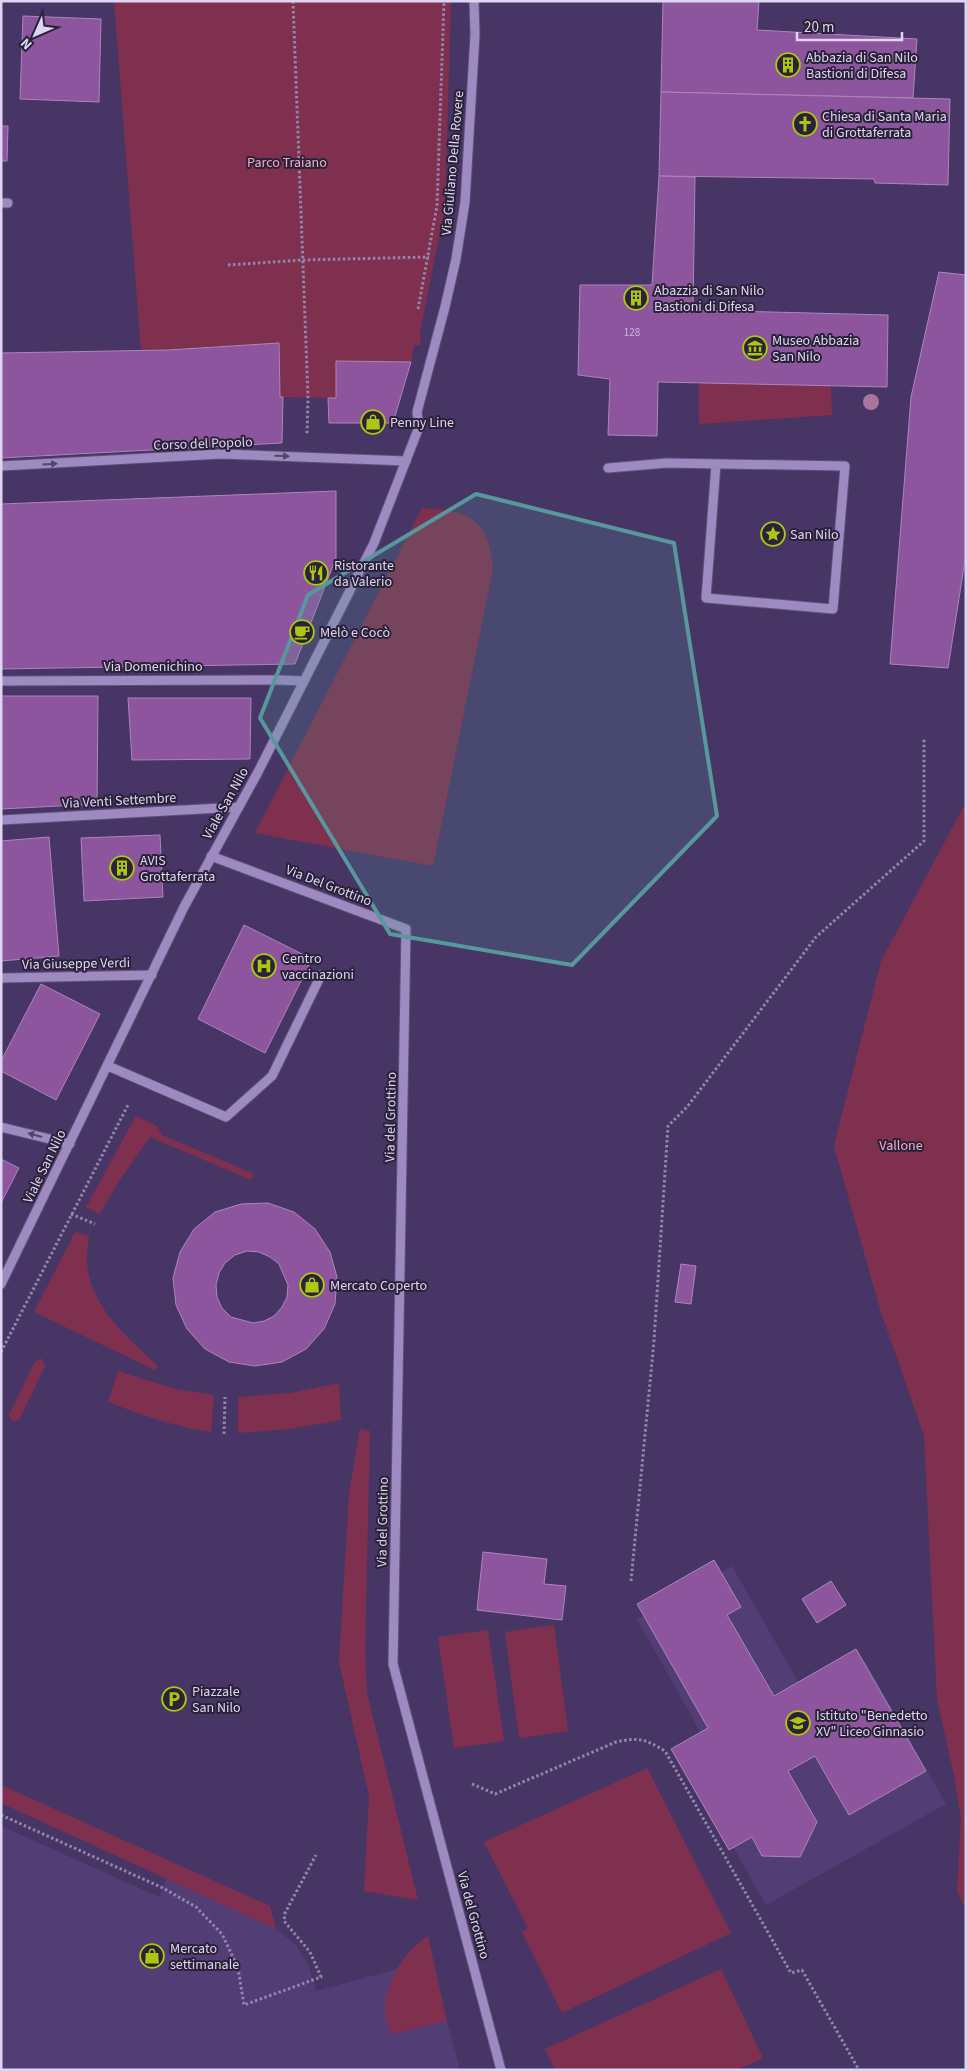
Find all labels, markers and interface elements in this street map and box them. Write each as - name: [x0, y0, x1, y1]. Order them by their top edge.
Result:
- north arrow: [10, 10, 60, 60]
- scale bar: [797, 10, 902, 42]
- text: 20 m: [804, 17, 834, 38]
- text: N: [16, 33, 37, 54]
- place label: Abbazia di San Nilo Bastioni di Difesa: [806, 48, 918, 84]
- building icon: Abbazia di San Nilo Bastioni di Difesa: [775, 52, 801, 78]
- street label: Via Giuliano Della Rovere: [437, 90, 469, 236]
- place label: Chiesa di Santa Maria di Grottaferrata: [822, 107, 947, 143]
- church icon: Chiesa di Santa Maria di Grottaferrata: [792, 111, 818, 137]
- park label: Parco Traiano: [247, 153, 327, 173]
- place label: Abazzia di San Nilo Bastioni di Difesa: [654, 281, 764, 317]
- building icon: Abazzia di San Nilo Bastioni di Difesa: [623, 285, 649, 311]
- house number: 128: [624, 325, 641, 340]
- place label: Museo Abbazia San Nilo: [772, 331, 859, 367]
- museum icon: Museo Abbazia San Nilo: [742, 335, 768, 361]
- shop icon: Penny Line: [360, 409, 386, 435]
- place label: Penny Line: [390, 413, 454, 433]
- street label: Corso del Popolo: [153, 432, 253, 456]
- one-way arrow: [274, 452, 290, 460]
- one-way arrow: [42, 459, 58, 467]
- place icon: San Nilo: [760, 521, 786, 547]
- place label: San Nilo: [790, 525, 839, 545]
- place label: Ristorante da Valerio: [334, 556, 394, 592]
- restaurant icon: Ristorante da Valerio: [303, 560, 329, 586]
- cafe icon: Melò e Cocò: [289, 619, 315, 645]
- place label: Melò e Cocò: [320, 623, 390, 643]
- street label: Via Domenichino: [103, 657, 203, 677]
- street label: Viale San Nilo: [198, 764, 254, 843]
- street label: Via Venti Settembre: [61, 788, 177, 814]
- place label: AVIS Grottaferrata: [140, 851, 215, 887]
- building icon: AVIS Grottaferrata: [109, 855, 135, 881]
- street label: Via Del Grottino: [283, 860, 375, 912]
- place label: Centro vaccinazioni: [282, 949, 354, 985]
- street label: Via Giuseppe Verdi: [22, 953, 130, 975]
- hospital icon: Centro vaccinazioni: [251, 953, 277, 979]
- street label: Via del Grottino: [380, 1072, 402, 1162]
- street label: Viale San Nilo: [18, 1126, 71, 1207]
- one-way arrow: [28, 1131, 43, 1139]
- park label: Vallone: [879, 1136, 923, 1156]
- shop icon: Mercato Coperto: [299, 1272, 325, 1298]
- place label: Mercato Coperto: [330, 1276, 427, 1296]
- street label: Via del Grottino: [372, 1477, 394, 1567]
- place label: Piazzale San Nilo: [192, 1682, 241, 1718]
- parking icon: Piazzale San Nilo: [161, 1686, 187, 1712]
- place label: Istituto "Benedetto XV" Liceo Ginnasio: [816, 1706, 928, 1742]
- school or university icon: Istituto "Benedetto XV" Liceo Ginnasio: [785, 1710, 811, 1736]
- street label: Via del Grottino: [452, 1869, 494, 1961]
- place label: Mercato settimanale: [170, 1939, 239, 1975]
- shop icon: Mercato settimanale: [139, 1943, 165, 1969]

